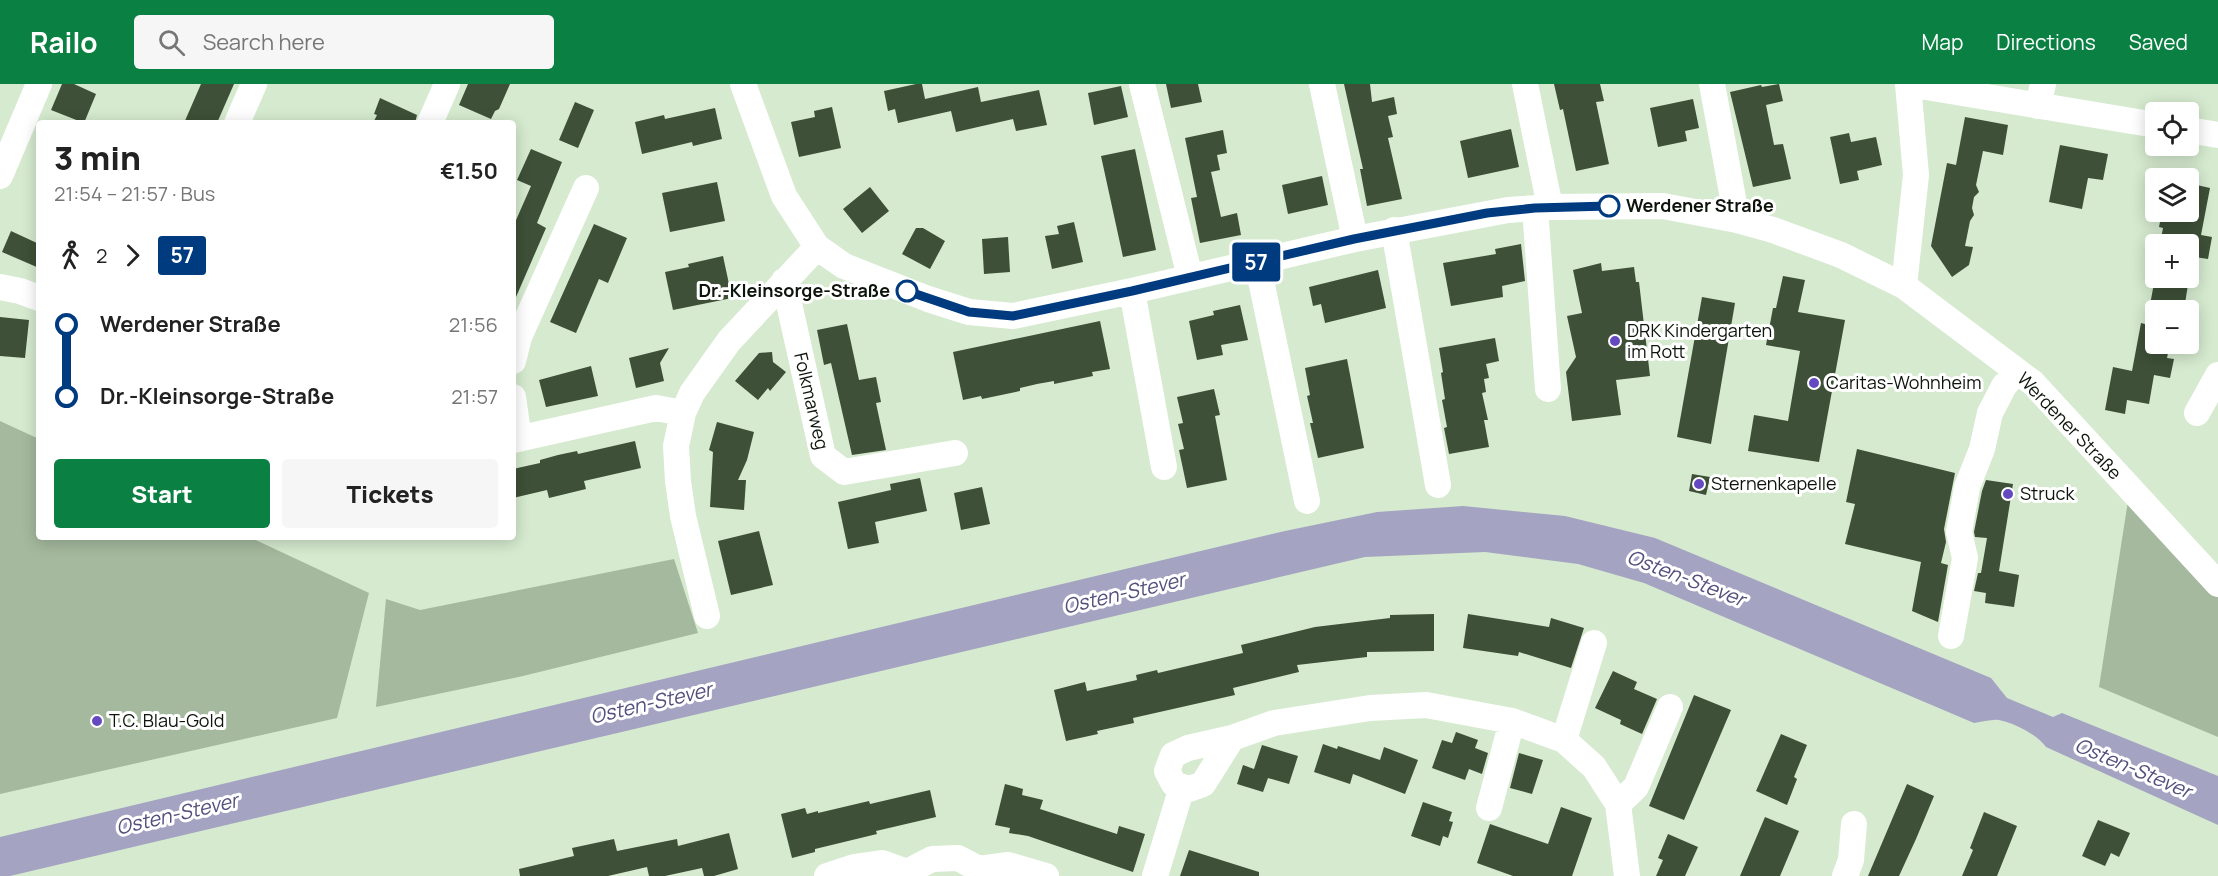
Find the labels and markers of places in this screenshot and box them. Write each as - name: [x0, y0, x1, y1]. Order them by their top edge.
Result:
- place label: Werdener Straße: [1626, 193, 1774, 217]
- marker: Werdener Straße: [1598, 195, 1620, 217]
- place label: Dr.-Kleinsorge-Straße: [698, 278, 890, 302]
- marker: Dr.-Kleinsorge-Straße: [896, 280, 918, 302]
- place label: DRK Kindergarten im Rott: [1627, 318, 1772, 363]
- marker: DRK Kindergarten im Rott: [1608, 334, 1622, 348]
- place label: Caritas-Wohnheim: [1826, 370, 1981, 394]
- marker: Caritas-Wohnheim: [1807, 376, 1821, 390]
- place label: Sternenkapelle: [1711, 471, 1837, 495]
- marker: Sternenkapelle: [1692, 477, 1706, 491]
- place label: Struck: [2020, 481, 2075, 505]
- marker: Struck: [2001, 487, 2015, 501]
- place label: T.C. Blau-Gold: [109, 708, 224, 732]
- marker: T.C. Blau-Gold: [90, 714, 104, 728]

